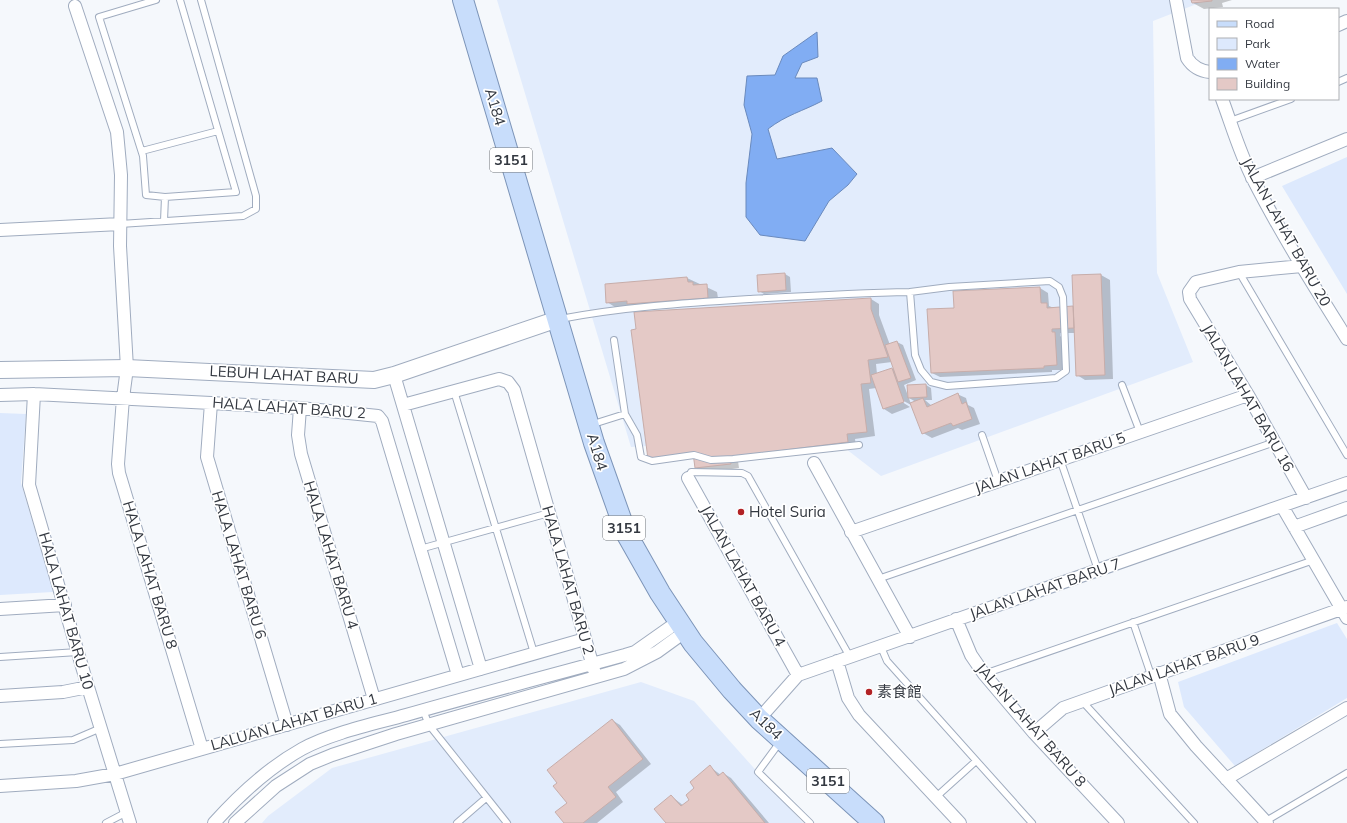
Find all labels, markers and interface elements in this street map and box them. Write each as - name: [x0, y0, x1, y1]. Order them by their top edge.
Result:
- legend: [1209, 8, 1339, 100]
- text: Road: [1245, 16, 1274, 31]
- text: Park: [1245, 36, 1271, 51]
- text: Water: [1245, 56, 1281, 71]
- text: Building: [1245, 76, 1290, 91]
- street label: A184: [481, 86, 510, 128]
- road number: 3151: [490, 148, 532, 172]
- street label: JALAN LAHAT BARU 20: [1238, 154, 1335, 310]
- street label: JALAN LAHAT BARU 16: [1198, 320, 1299, 475]
- street label: LEBUH LAHAT BARU: [209, 361, 359, 388]
- street label: HALA LAHAT BARU 2: [212, 393, 366, 422]
- street label: JALAN LAHAT BARU 5: [972, 428, 1128, 497]
- street label: A184: [583, 431, 612, 473]
- street label: HALA LAHAT BARU 4: [300, 478, 363, 631]
- street label: HALA LAHAT BARU 6: [208, 488, 271, 641]
- street label: HALA LAHAT BARU 8: [119, 498, 182, 651]
- street label: JALAN LAHAT BARU 4: [697, 502, 790, 650]
- place label: Hotel Suria: [749, 502, 826, 521]
- street label: HALA LAHAT BARU 2: [538, 503, 599, 656]
- marker: Hotel Suria: [736, 507, 746, 517]
- road number: 3151: [603, 516, 645, 540]
- street label: HALA LAHAT BARU 10: [35, 530, 98, 692]
- street label: JALAN LAHAT BARU 7: [967, 554, 1123, 623]
- street label: JALAN LAHAT BARU 9: [1106, 630, 1262, 699]
- street label: JALAN LAHAT BARU 8: [972, 659, 1091, 791]
- place label: 素食館: [877, 682, 922, 701]
- marker: 素食館: [864, 687, 874, 697]
- street label: LALUAN LAHAT BARU 1: [208, 689, 379, 754]
- street label: A184: [746, 704, 787, 744]
- road number: 3151: [807, 769, 849, 793]

